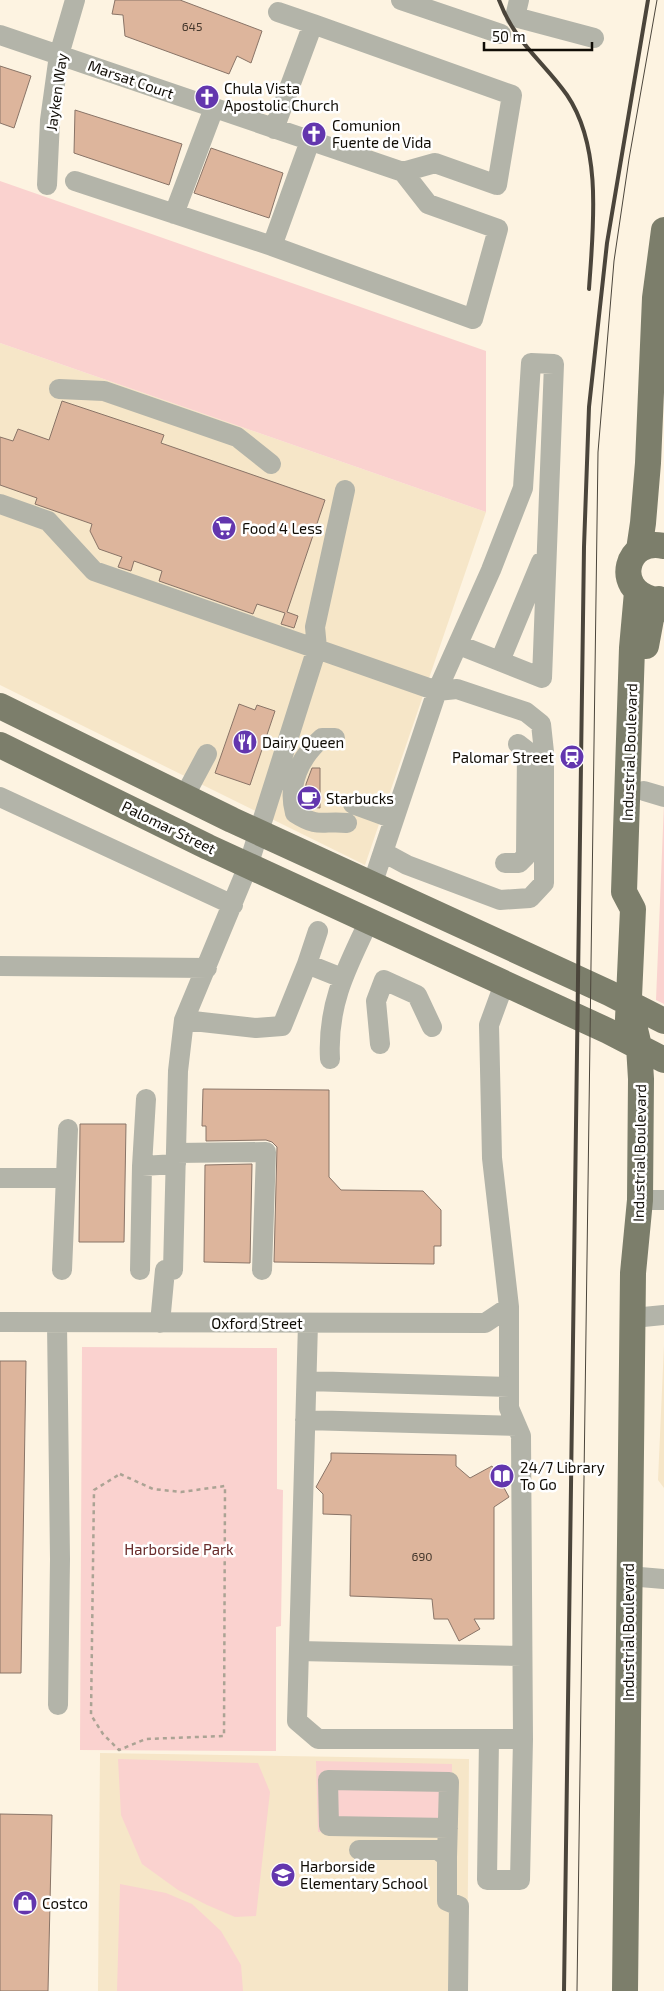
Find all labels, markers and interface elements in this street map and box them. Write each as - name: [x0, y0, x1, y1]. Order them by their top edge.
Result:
- house number: 645: [182, 19, 202, 33]
- scale bar: [484, 20, 592, 52]
- text: 50 m: [492, 27, 526, 45]
- street label: Jayken Way: [42, 52, 70, 132]
- street label: Marsat Court: [86, 56, 177, 102]
- place label: Chula Vista Apostolic Church: [224, 79, 339, 114]
- church icon: Chula Vista Apostolic Church: [194, 84, 220, 110]
- place label: Comunion Fuente de Vida: [332, 116, 432, 151]
- church icon: Comunion Fuente de Vida: [301, 121, 327, 147]
- supermarket icon: Food 4 Less: [211, 515, 237, 541]
- place label: Food 4 Less: [242, 519, 322, 537]
- street label: Industrial Boulevard: [618, 683, 640, 821]
- restaurant icon: Dairy Queen: [232, 729, 258, 755]
- place label: Dairy Queen: [262, 733, 344, 752]
- station icon: Palomar Street: [559, 744, 585, 770]
- place label: Palomar Street: [452, 748, 554, 766]
- cafe icon: Starbucks: [296, 785, 322, 811]
- place label: Starbucks: [326, 789, 394, 807]
- street label: Palomar Street: [119, 797, 219, 858]
- street label: Industrial Boulevard: [629, 1084, 649, 1222]
- street label: Oxford Street: [211, 1314, 303, 1332]
- place label: 24/7 Library To Go: [520, 1458, 605, 1493]
- library icon: 24/7 Library To Go: [489, 1463, 515, 1489]
- park label: Harborside Park: [124, 1540, 234, 1558]
- house number: 690: [412, 1549, 432, 1563]
- street label: Industrial Boulevard: [619, 1563, 637, 1701]
- place label: Harborside Elementary School: [300, 1857, 428, 1892]
- school or university icon: Harborside Elementary School: [270, 1862, 296, 1888]
- shop icon: Costco: [12, 1890, 38, 1916]
- place label: Costco: [42, 1894, 88, 1912]

